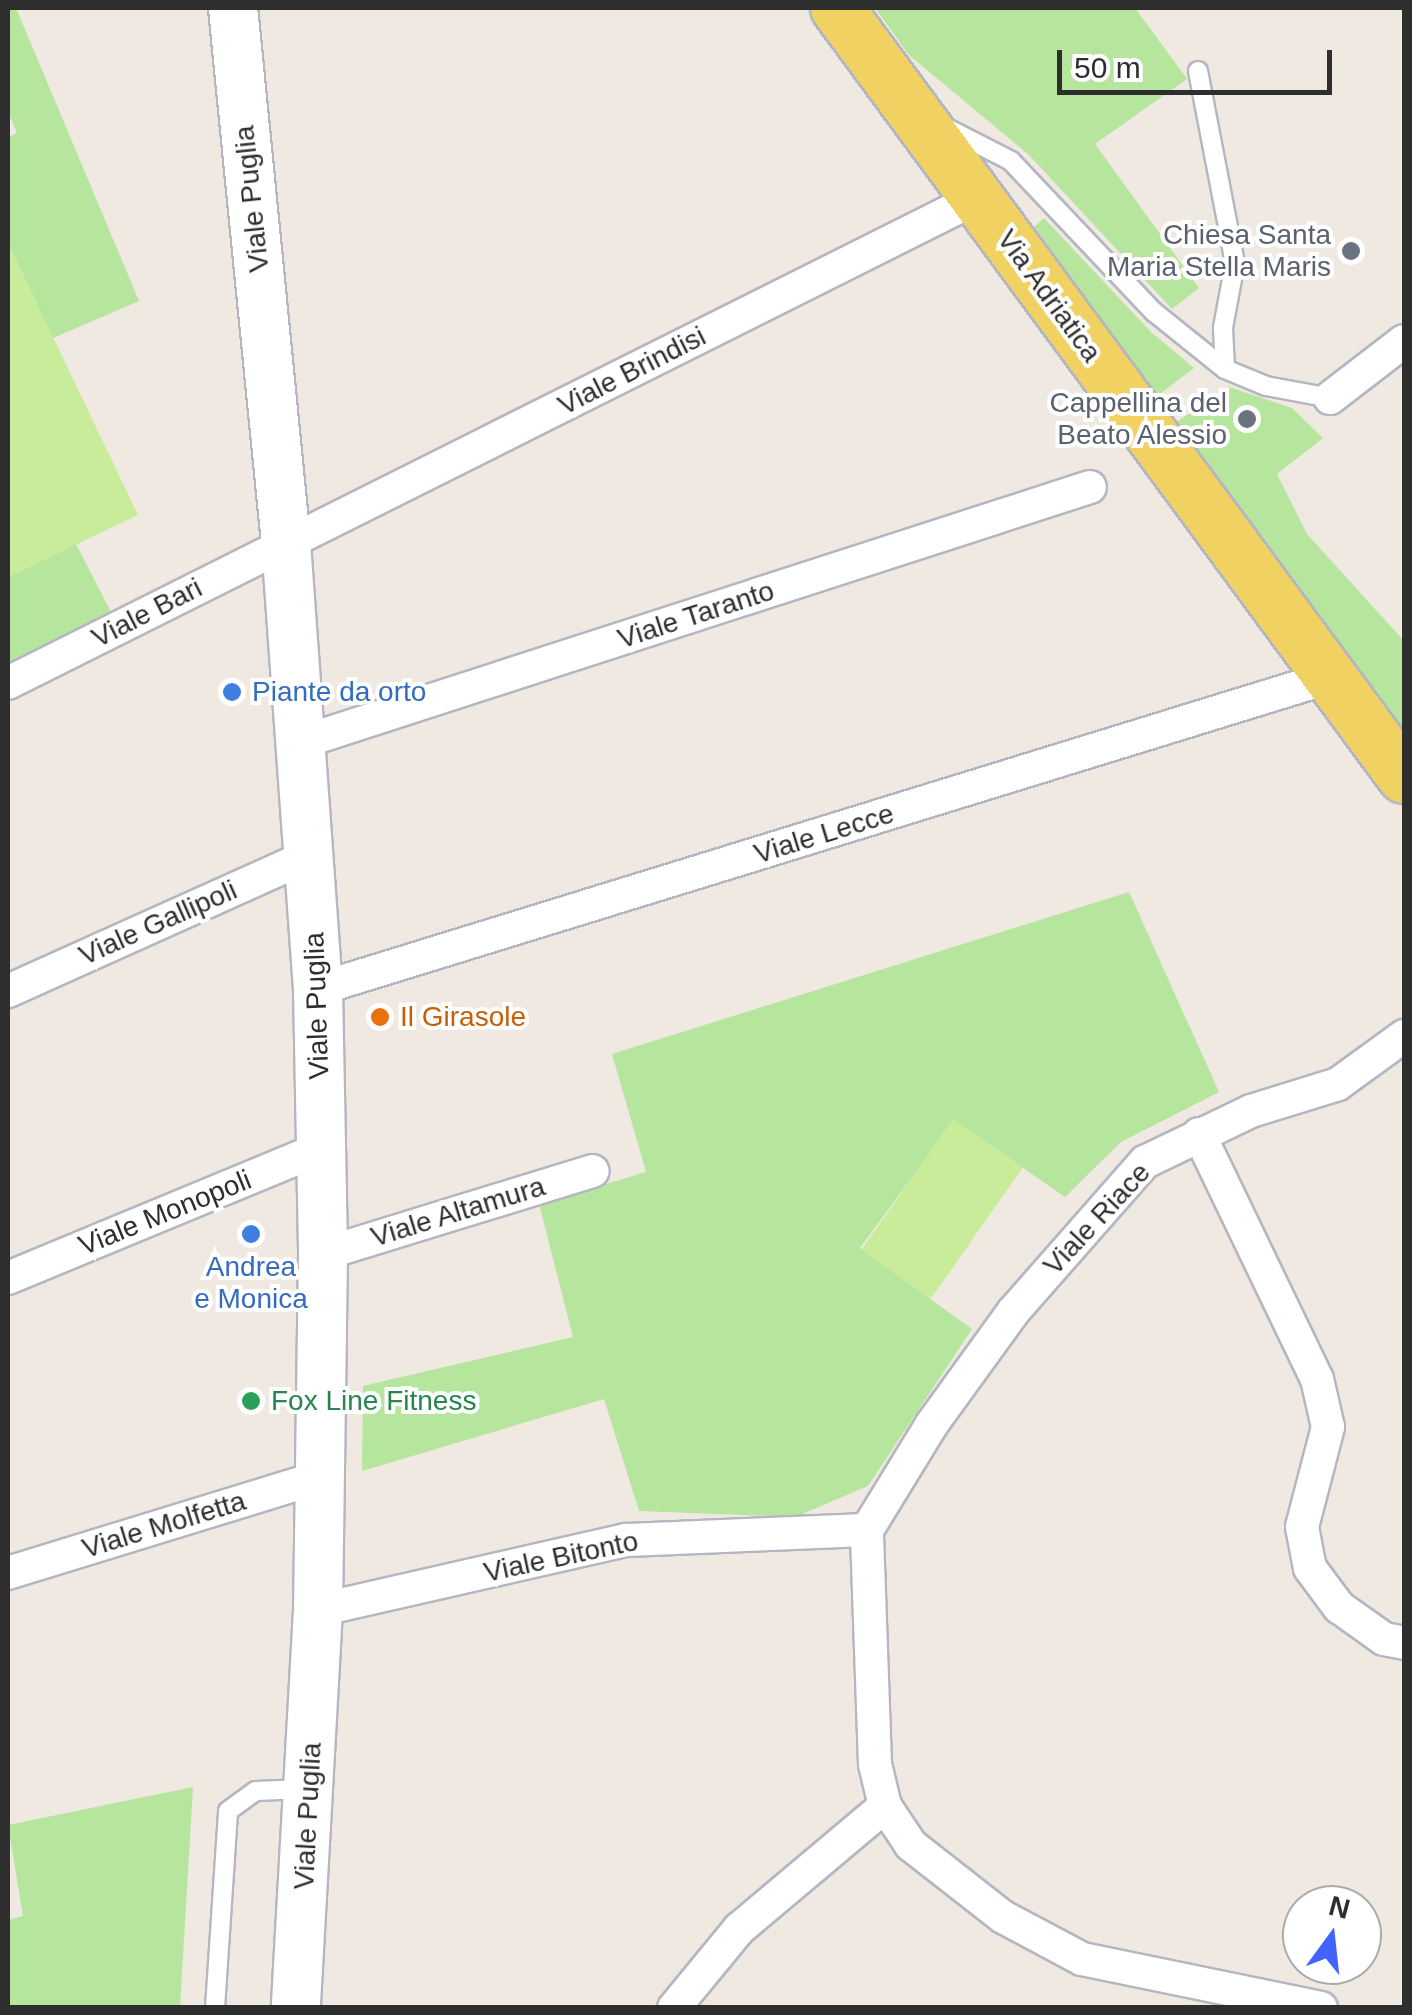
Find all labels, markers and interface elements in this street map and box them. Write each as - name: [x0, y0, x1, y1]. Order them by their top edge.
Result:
- scale bar: [1062, 30, 1337, 92]
- text: 50 m: [1074, 51, 1141, 84]
- street label: Viale Puglia: [228, 124, 276, 274]
- place label: Chiesa Santa Maria Stella Maris: [1107, 218, 1331, 284]
- street label: Via Adriatica: [989, 223, 1109, 369]
- marker: Chiesa Santa Maria Stella Maris: [1340, 240, 1362, 262]
- street label: Viale Brindisi: [552, 319, 712, 423]
- place label: Cappellina del Beato Alessio: [1050, 386, 1227, 452]
- marker: Cappellina del Beato Alessio: [1236, 408, 1258, 430]
- street label: Viale Bari: [86, 571, 208, 655]
- street label: Viale Taranto: [613, 574, 779, 656]
- place label: Piante da orto: [252, 675, 426, 709]
- marker: Piante da orto: [221, 681, 243, 703]
- street label: Viale Lecce: [750, 797, 898, 871]
- street label: Viale Gallipoli: [74, 873, 242, 973]
- street label: Viale Puglia: [298, 932, 336, 1080]
- place label: Il Girasole: [400, 1000, 526, 1034]
- marker: Il Girasole: [369, 1006, 391, 1028]
- street label: Viale Riace: [1037, 1156, 1157, 1282]
- street label: Viale Monopoli: [74, 1163, 256, 1263]
- street label: Viale Altamura: [366, 1169, 550, 1255]
- marker: Andrea e Monica: [240, 1223, 262, 1245]
- place label: Andrea e Monica: [194, 1250, 308, 1316]
- place label: Fox Line Fitness: [271, 1384, 476, 1418]
- marker: Fox Line Fitness: [240, 1390, 262, 1412]
- street label: Viale Molfetta: [78, 1484, 250, 1566]
- street label: Viale Bitonto: [481, 1524, 641, 1590]
- street label: Viale Puglia: [287, 1742, 329, 1890]
- north arrow: [1282, 1885, 1382, 1985]
- text: N: [1326, 1890, 1353, 1925]

